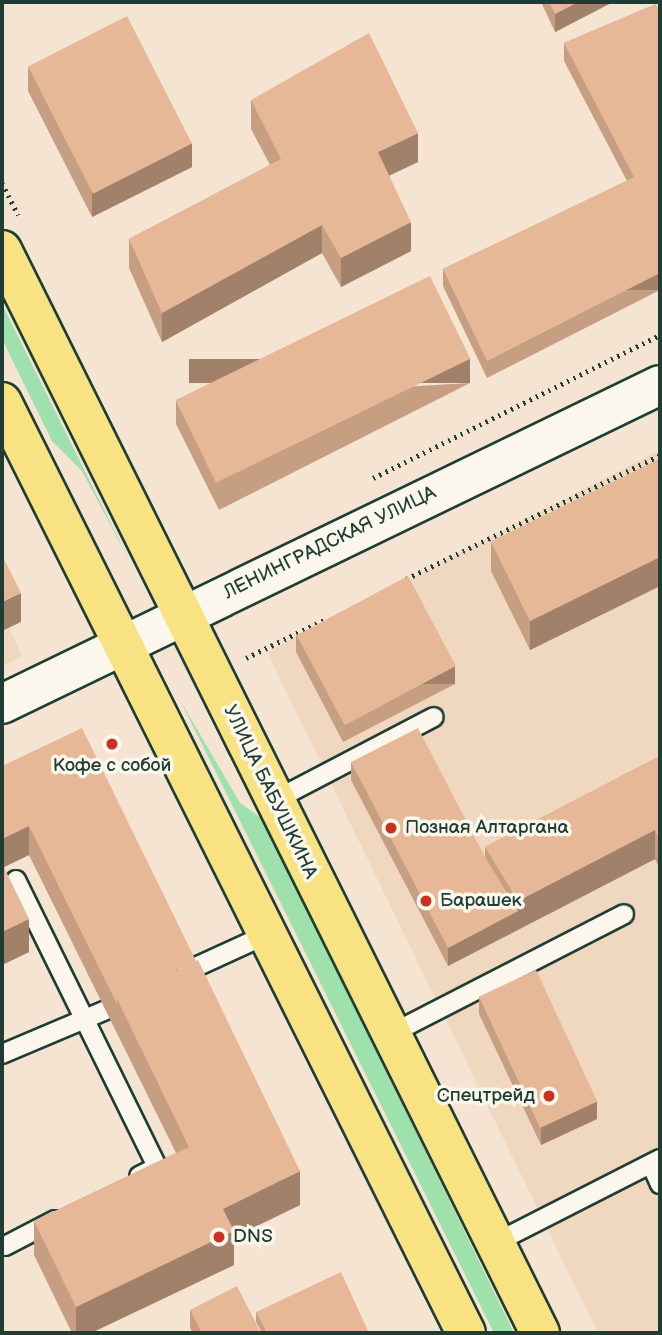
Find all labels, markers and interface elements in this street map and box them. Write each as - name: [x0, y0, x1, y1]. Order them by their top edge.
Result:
- street label: ЛЕНИНГРАДСКАЯ УЛИЦА: [220, 482, 440, 604]
- street label: УЛИЦА БАБУШКИНА: [218, 701, 322, 883]
- marker: Кофе с собой: [104, 736, 120, 752]
- place label: Кофе с собой: [53, 755, 171, 777]
- place label: Позная Алтаргана: [405, 817, 569, 839]
- marker: Позная Алтаргана: [383, 820, 399, 836]
- place label: Барашек: [440, 890, 522, 912]
- marker: Барашек: [418, 893, 434, 909]
- place label: Спецтрейд: [437, 1085, 535, 1107]
- marker: Спецтрейд: [541, 1088, 557, 1104]
- place label: DNS: [233, 1226, 273, 1248]
- marker: DNS: [211, 1229, 227, 1245]

